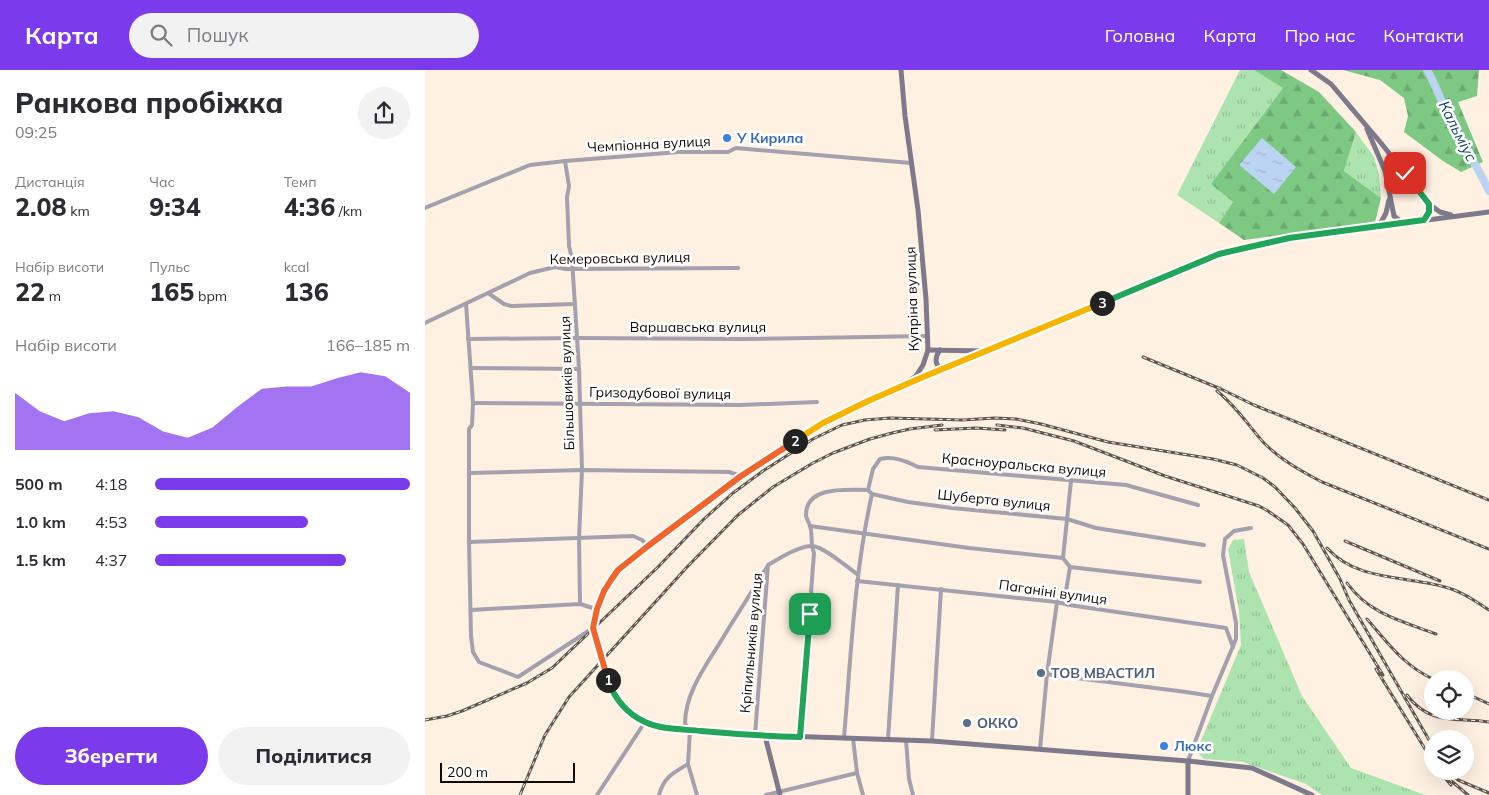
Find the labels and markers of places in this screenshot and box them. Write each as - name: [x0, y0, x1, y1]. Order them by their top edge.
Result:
- place label: У Кирила: [736, 129, 804, 147]
- marker: У Кирила: [721, 132, 733, 144]
- pin: [1384, 152, 1426, 194]
- pin: 3: [1089, 290, 1115, 316]
- pin: 2: [783, 428, 807, 454]
- pin: [789, 593, 831, 635]
- place label: ТОВ МВАСТИЛ: [1051, 664, 1155, 682]
- marker: ТОВ МВАСТИЛ: [1035, 667, 1047, 679]
- pin: 1: [595, 668, 621, 692]
- place label: ОККО: [977, 714, 1018, 732]
- marker: ОККО: [961, 717, 973, 729]
- place label: Люкс: [1174, 737, 1212, 755]
- marker: Люкс: [1158, 740, 1170, 752]

